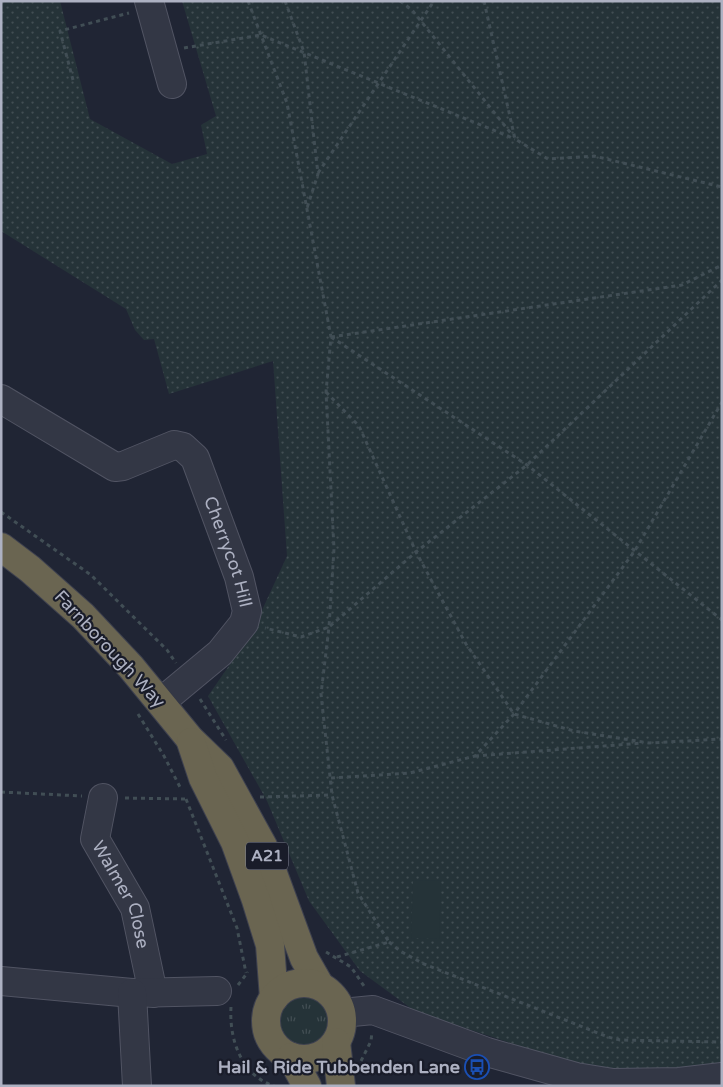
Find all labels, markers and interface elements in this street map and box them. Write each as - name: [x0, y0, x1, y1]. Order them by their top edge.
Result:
- street label: Cherrycot Hill: [199, 493, 257, 609]
- street label: Farnborough Way: [50, 586, 170, 713]
- street label: Walmer Close: [87, 837, 154, 950]
- road number: A21: [246, 842, 288, 869]
- bus stop icon: Hail & Ride Tubbenden Lane: [464, 1054, 490, 1080]
- place label: Hail & Ride Tubbenden Lane: [218, 1056, 460, 1078]

